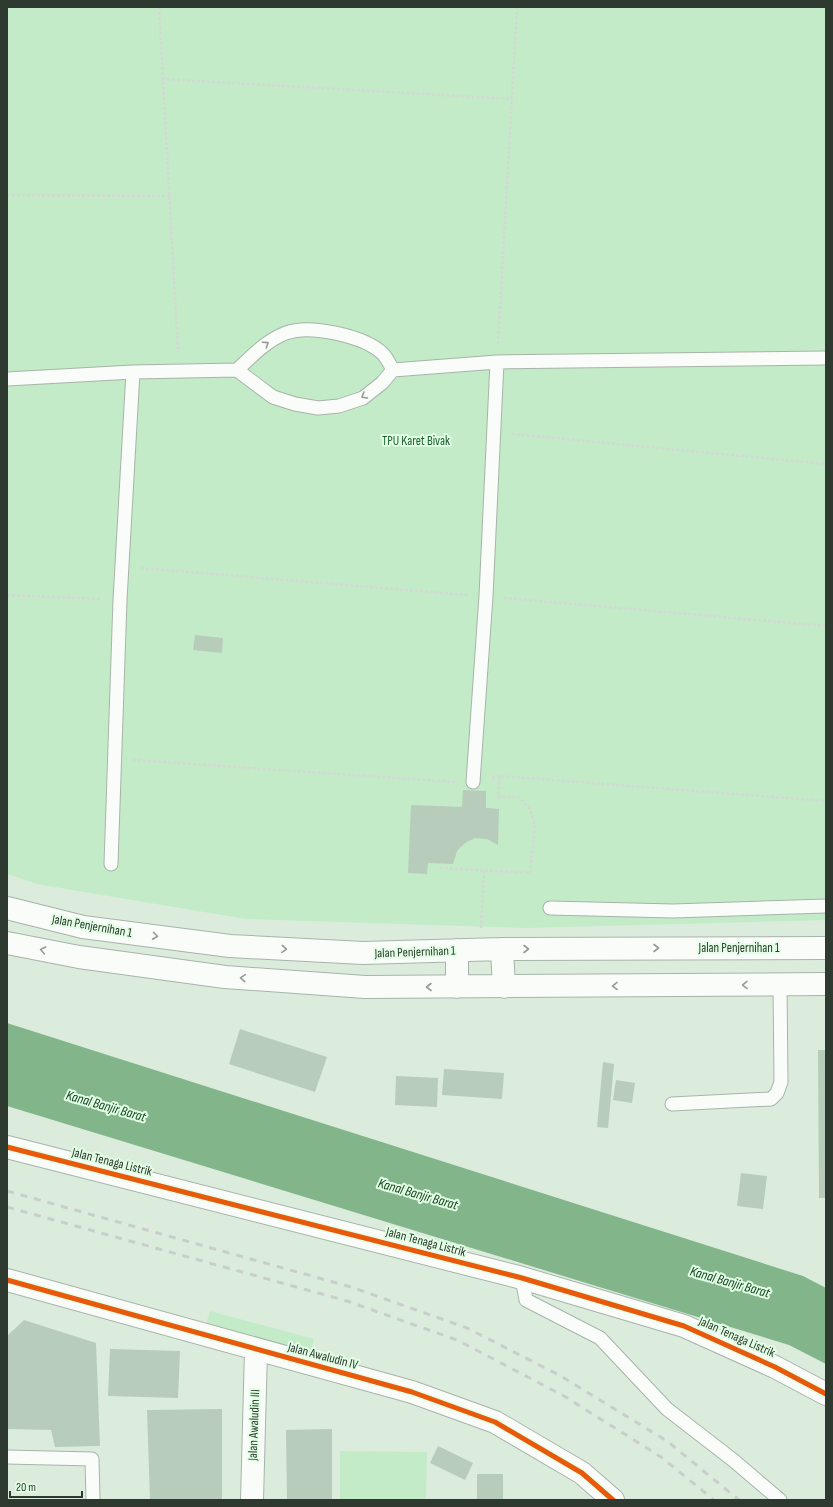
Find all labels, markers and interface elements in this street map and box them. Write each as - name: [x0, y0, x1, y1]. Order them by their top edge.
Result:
- one-way arrow: [262, 342, 269, 349]
- one-way arrow: [362, 391, 369, 398]
- park label: TPU Karet Bivak: [382, 433, 450, 449]
- street label: Jalan Penjernihan 1: [50, 911, 134, 941]
- one-way arrow: [152, 931, 158, 940]
- street label: Jalan Penjernihan 1: [697, 940, 780, 956]
- street label: Jalan Penjernihan 1: [373, 943, 456, 961]
- one-way arrow: [281, 944, 287, 953]
- one-way arrow: [653, 944, 659, 952]
- one-way arrow: [523, 945, 529, 953]
- one-way arrow: [40, 946, 46, 955]
- one-way arrow: [240, 974, 246, 983]
- one-way arrow: [742, 981, 748, 989]
- one-way arrow: [612, 982, 618, 990]
- one-way arrow: [426, 983, 432, 991]
- water label: Kanal Banjir Barat: [64, 1087, 149, 1126]
- street label: Jalan Tenaga Listrik: [69, 1144, 154, 1180]
- water label: Kanal Banjir Barat: [376, 1175, 461, 1214]
- street label: Jalan Tenaga Listrik: [383, 1223, 468, 1260]
- water label: Kanal Banjir Barat: [688, 1263, 773, 1302]
- street label: Jalan Tenaga Listrik: [695, 1313, 778, 1361]
- street label: Jalan Awaludin IV: [285, 1339, 360, 1373]
- street label: Jalan Awaludin III: [245, 1389, 263, 1462]
- scale bar: [10, 1473, 82, 1499]
- text: 20 m: [16, 1480, 36, 1495]

